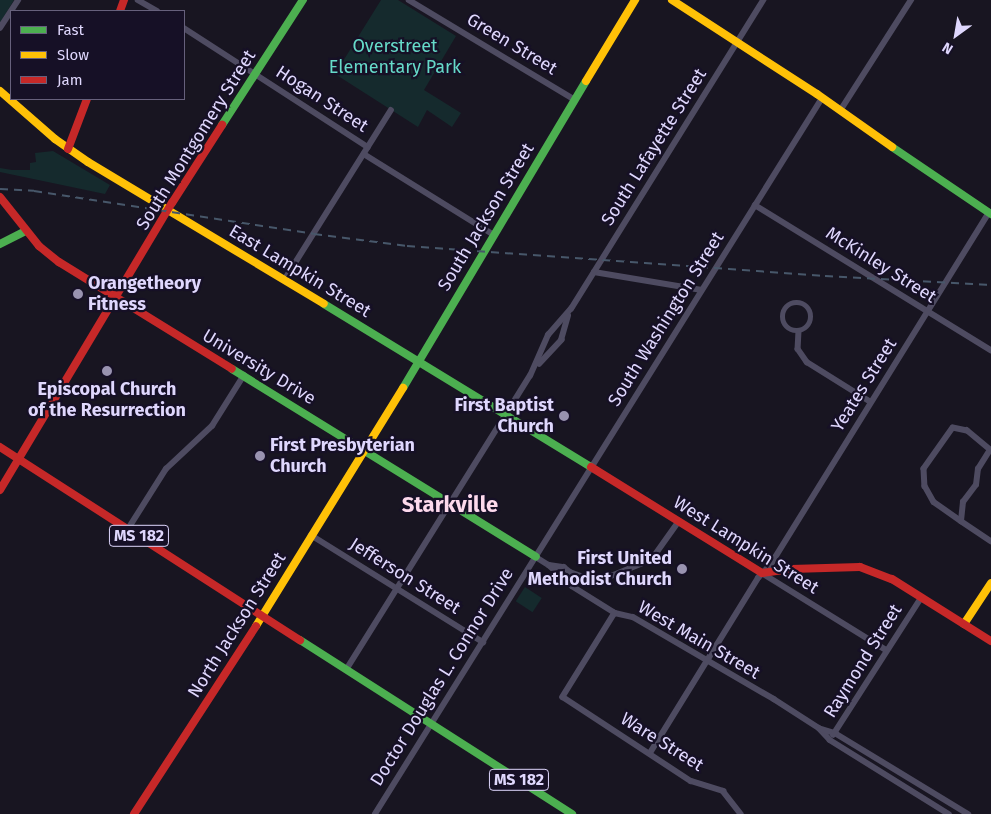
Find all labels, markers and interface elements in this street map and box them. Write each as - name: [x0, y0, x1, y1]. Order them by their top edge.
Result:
- street label: Green Street: [463, 9, 561, 79]
- legend: [10, 10, 185, 100]
- north arrow: [931, 10, 981, 60]
- text: Fast: [57, 21, 84, 39]
- park label: Overstreet Elementary Park: [329, 36, 461, 78]
- text: N: [939, 38, 956, 58]
- text: Slow: [57, 46, 89, 64]
- street label: South Montgomery Street: [132, 46, 260, 234]
- street label: Hogan Street: [272, 61, 372, 137]
- street label: South Lafayette Street: [597, 64, 711, 230]
- text: Jam: [57, 71, 83, 89]
- street label: South Jackson Street: [433, 139, 539, 295]
- street label: East Lampkin Street: [225, 220, 375, 322]
- street label: McKinley Street: [822, 222, 940, 308]
- street label: South Washington Street: [603, 228, 729, 410]
- place label: Orangetheory Fitness: [88, 273, 201, 316]
- marker: Orangetheory Fitness: [72, 288, 84, 300]
- street label: University Drive: [198, 325, 320, 409]
- street label: Yeates Street: [827, 334, 901, 436]
- marker: Episcopal Church of the Resurrection: [101, 365, 113, 377]
- place label: Episcopal Church of the Resurrection: [28, 379, 186, 422]
- place label: First Baptist Church: [454, 395, 554, 438]
- marker: First Baptist Church: [558, 410, 570, 422]
- place label: First Presbyterian Church: [270, 435, 415, 478]
- marker: First Presbyterian Church: [254, 450, 266, 462]
- district label: Starkville: [402, 492, 498, 518]
- street label: West Lampkin Street: [669, 492, 823, 598]
- road number: MS 182: [108, 522, 170, 550]
- street label: Jefferson Street: [346, 533, 464, 619]
- street label: North Jackson Street: [183, 548, 291, 702]
- place label: First United Methodist Church: [528, 548, 672, 590]
- marker: First United Methodist Church: [676, 563, 688, 575]
- street label: Doctor Douglas L. Connor Drive: [366, 564, 518, 790]
- street label: West Main Street: [634, 596, 764, 684]
- street label: Raymond Street: [819, 600, 907, 722]
- street label: Ware Street: [616, 708, 708, 776]
- road number: MS 182: [488, 766, 550, 794]

